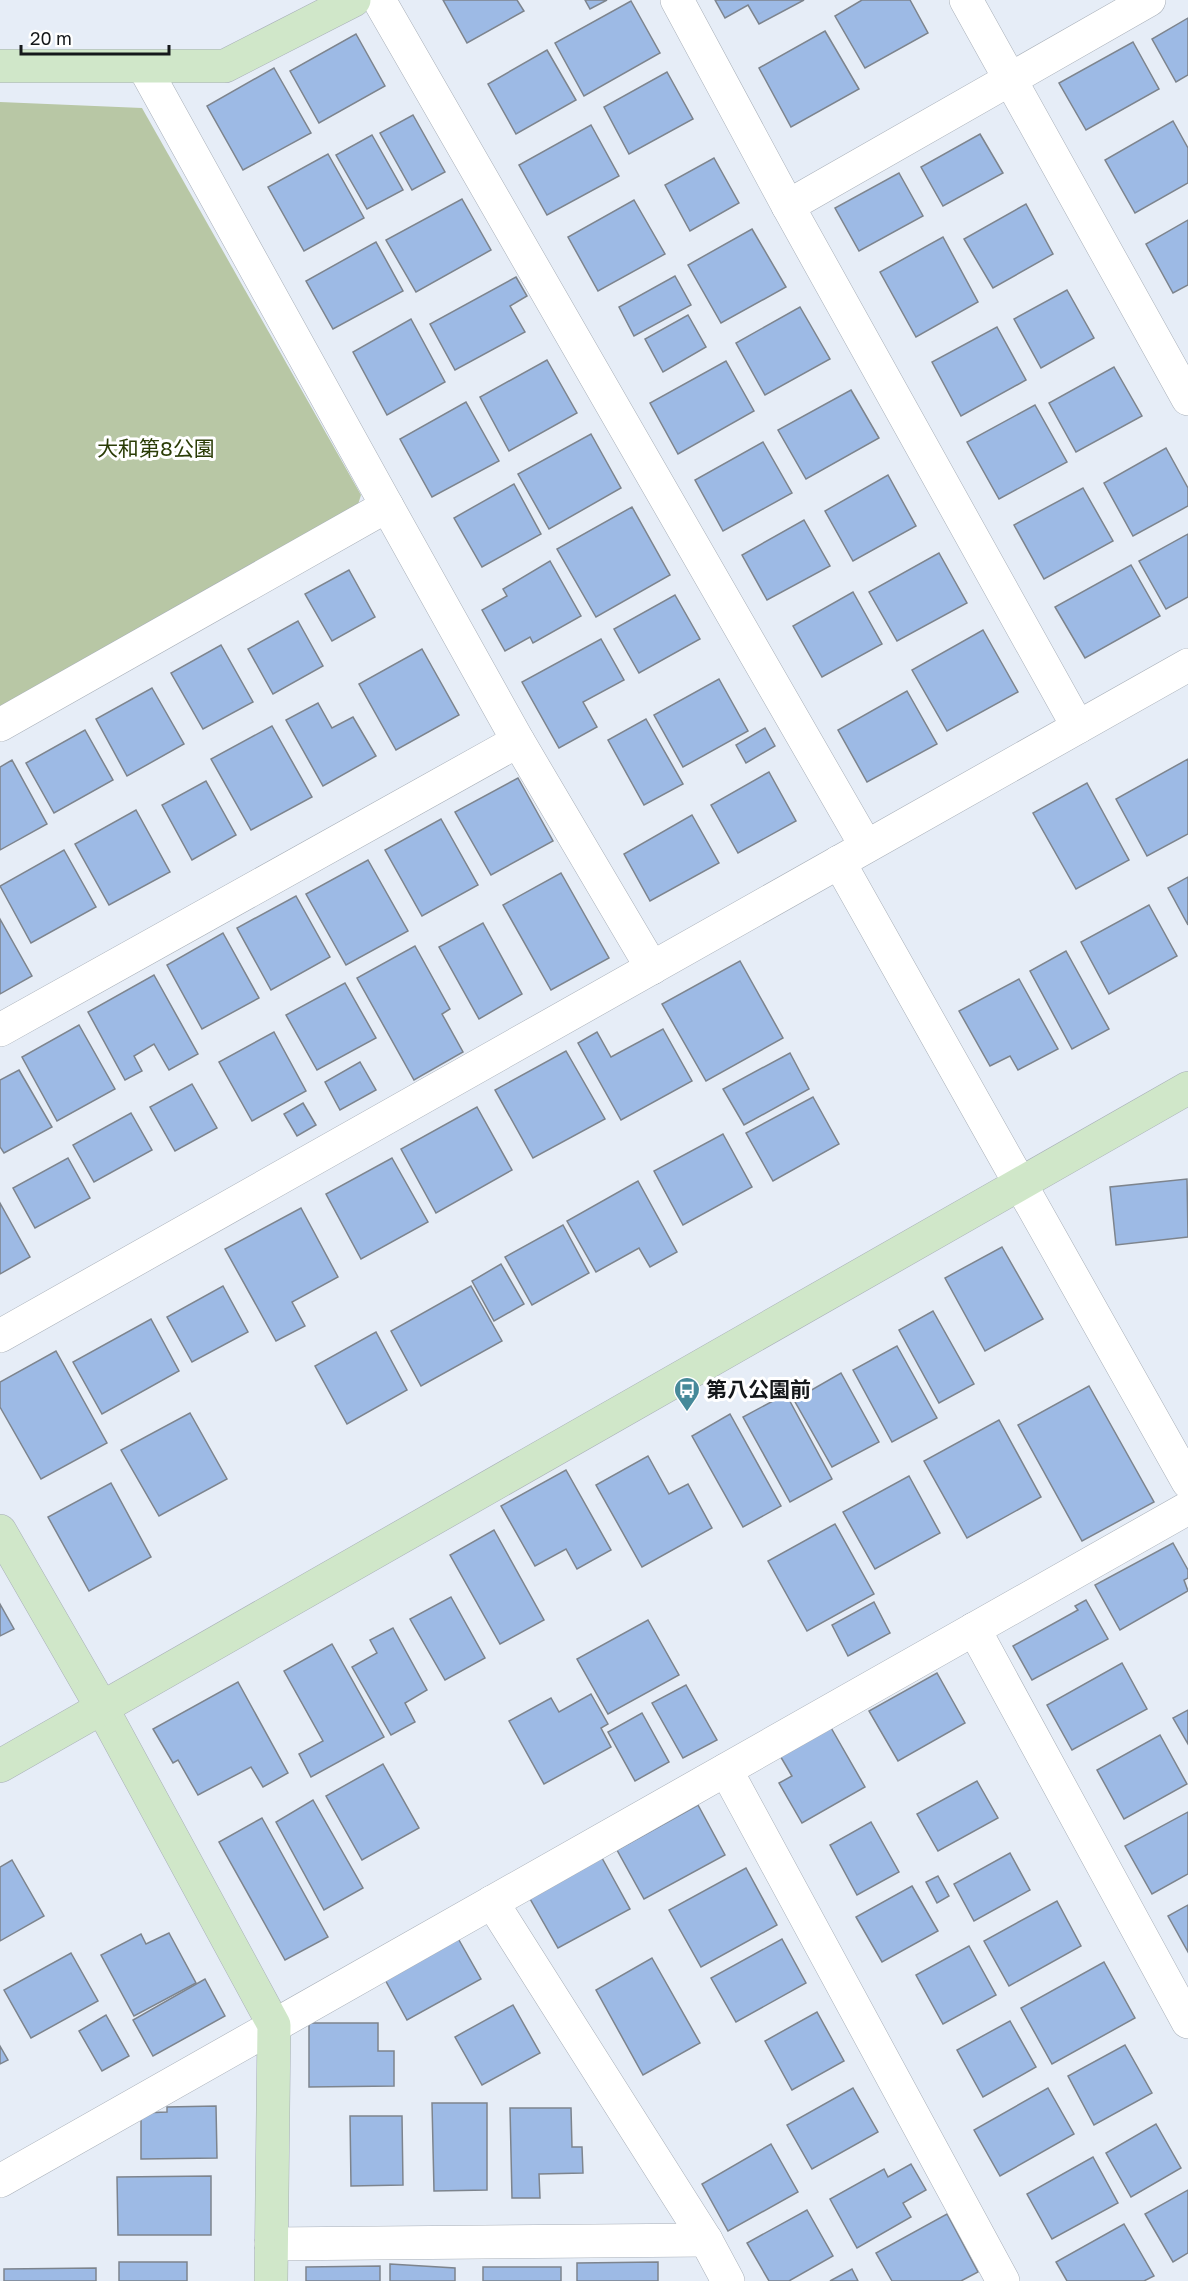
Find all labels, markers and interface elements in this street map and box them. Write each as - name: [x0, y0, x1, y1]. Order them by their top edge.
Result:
- scale bar: [21, 18, 170, 56]
- text: 20 m: [30, 27, 72, 49]
- park label: 大和第8公園: [97, 435, 215, 461]
- bus stop icon: 第八公園前: [672, 1375, 702, 1413]
- place label: 第八公園前: [706, 1376, 811, 1402]

